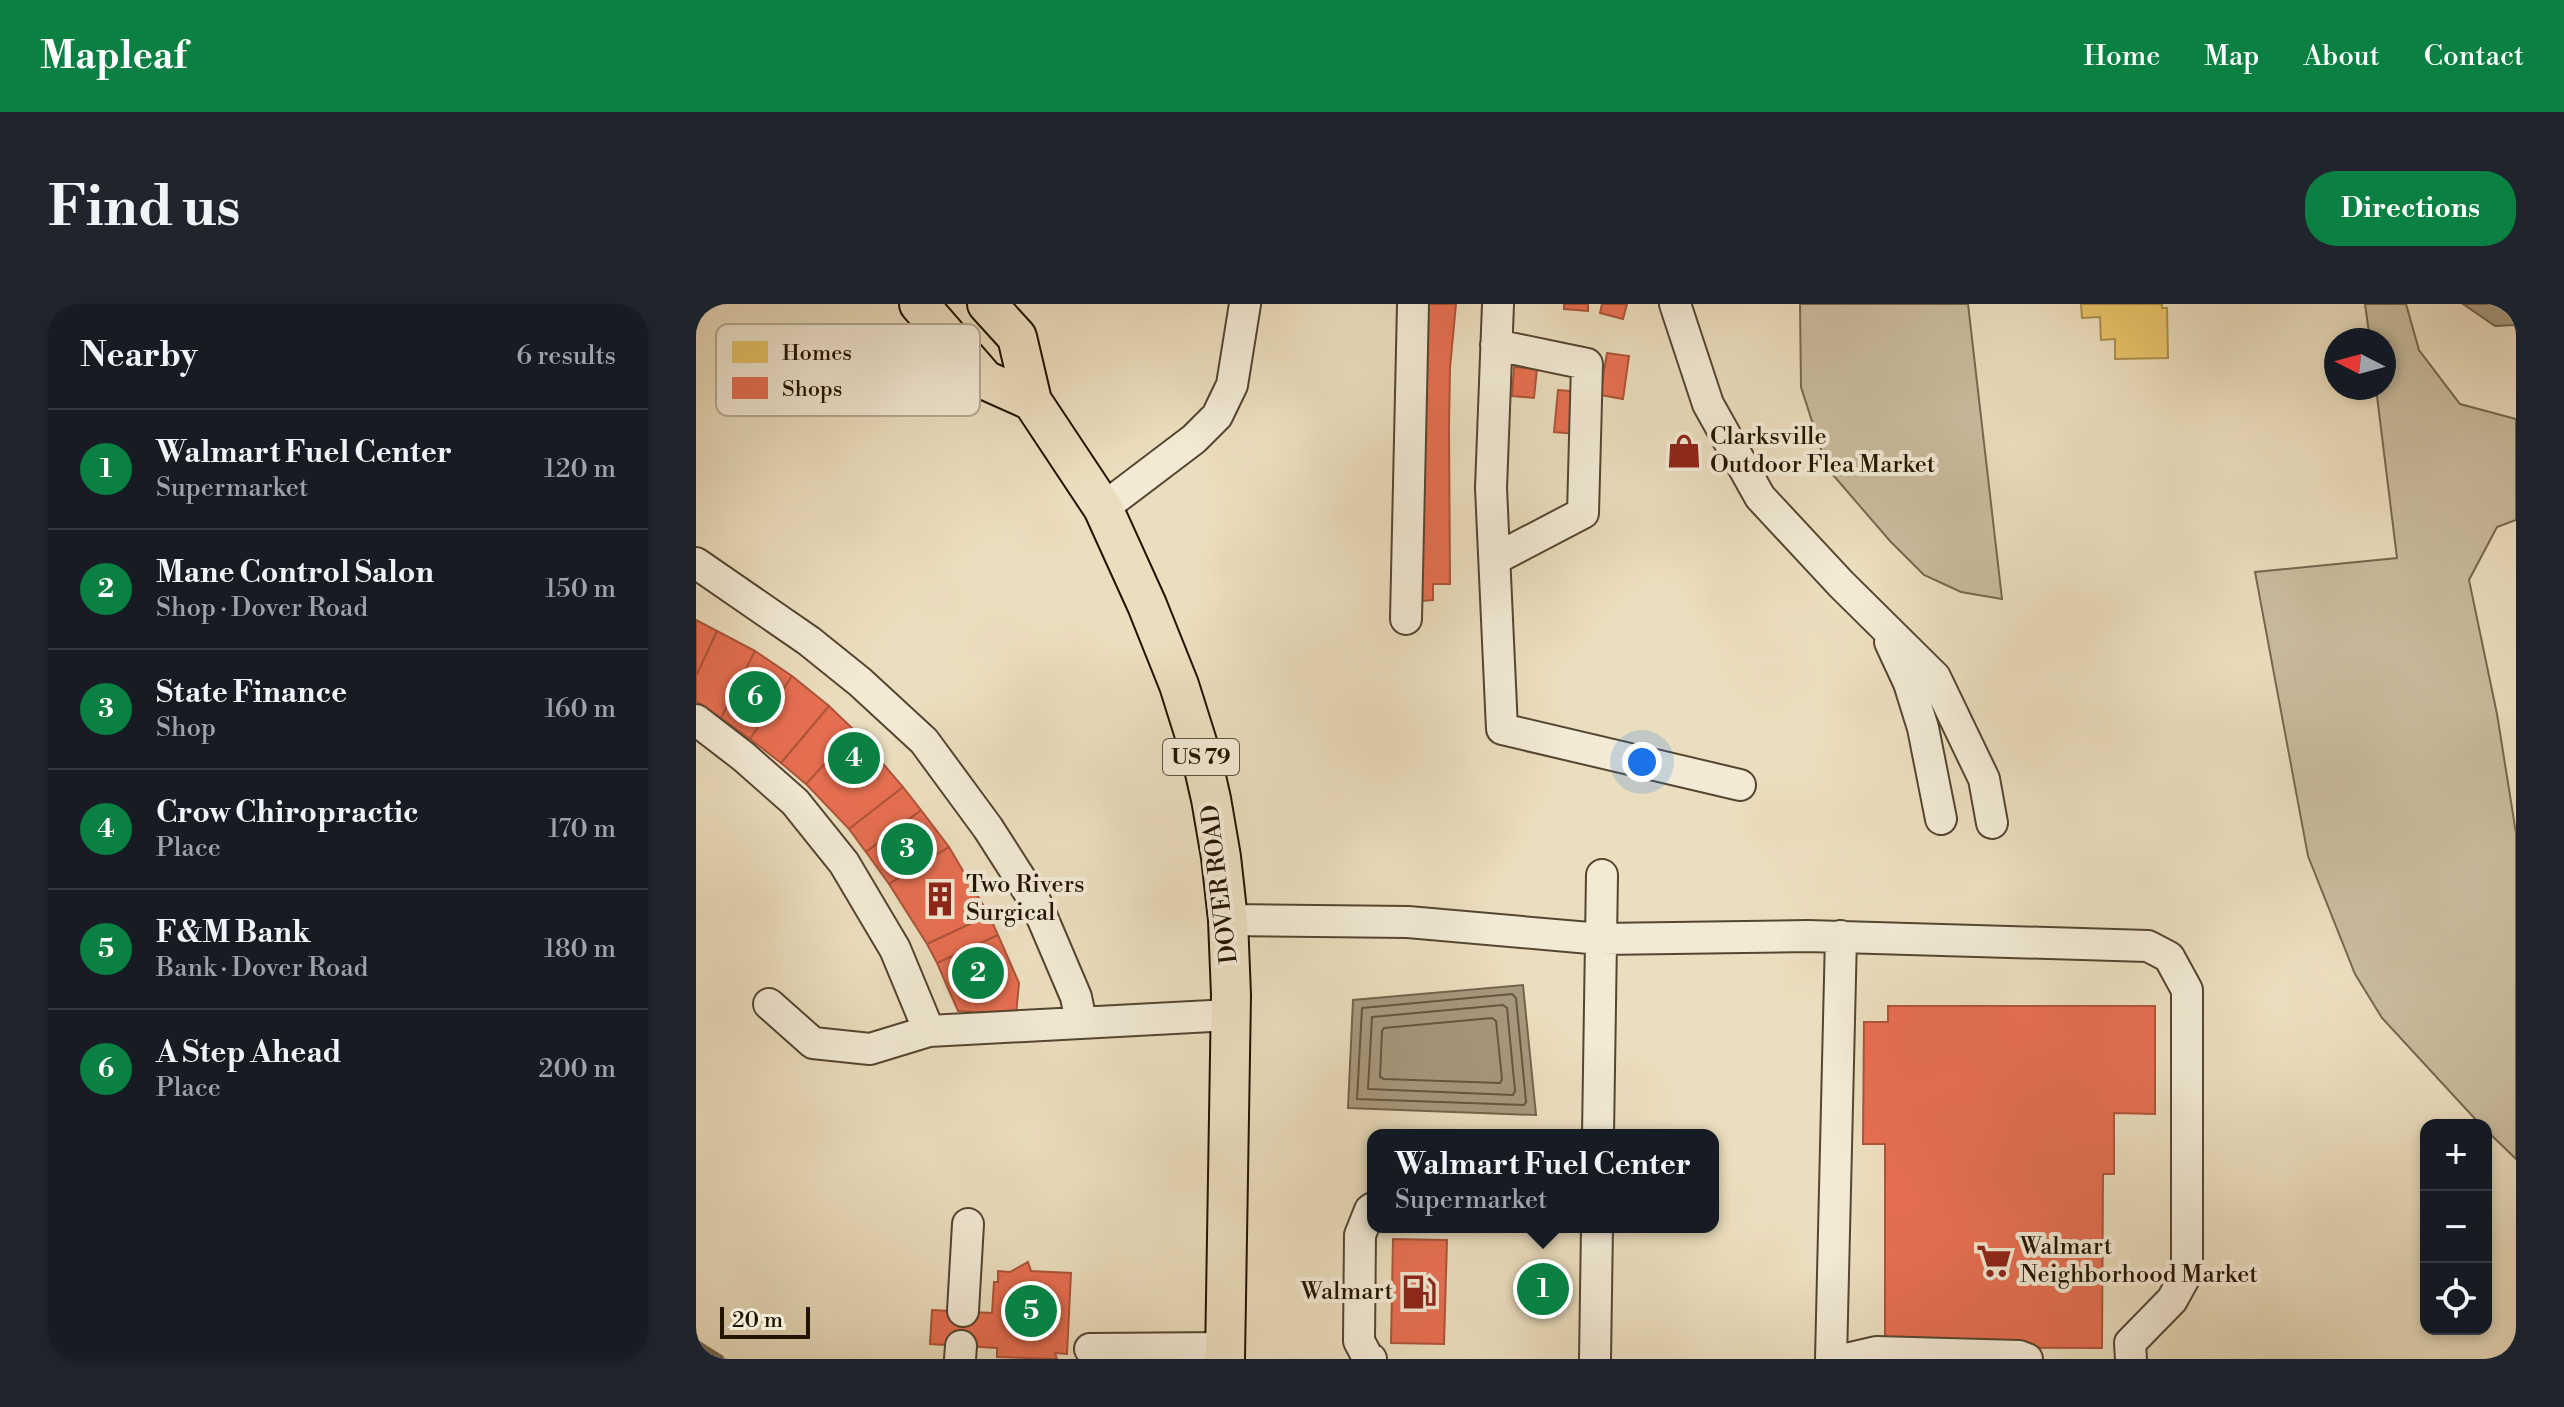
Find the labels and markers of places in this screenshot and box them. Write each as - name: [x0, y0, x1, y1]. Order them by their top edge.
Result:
- place label: Clarksville Outdoor Flea Market: [1710, 422, 1936, 480]
- shop icon: Clarksville Outdoor Flea Market: [1665, 432, 1703, 470]
- pin: 6: [729, 667, 781, 727]
- pin: 4: [828, 728, 880, 788]
- pin: 3: [881, 819, 933, 879]
- place label: Two Rivers Surgical: [966, 870, 1085, 928]
- building icon: Two Rivers Surgical: [921, 880, 959, 918]
- pin: 2: [952, 943, 1004, 1003]
- place label: Walmart Neighborhood Market: [2019, 1232, 2258, 1290]
- supermarket icon: Walmart Neighborhood Market: [1975, 1242, 2013, 1280]
- pin: 1: [1517, 1259, 1569, 1319]
- fuel station icon: Walmart: [1400, 1273, 1438, 1311]
- place label: Walmart: [1300, 1277, 1394, 1307]
- pin: 5: [1005, 1281, 1057, 1341]

